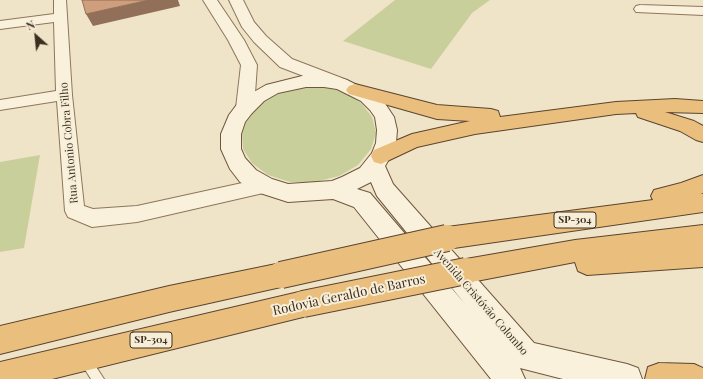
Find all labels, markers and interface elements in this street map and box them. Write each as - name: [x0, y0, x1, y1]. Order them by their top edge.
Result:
- north arrow: [16, 16, 56, 56]
- text: N: [23, 16, 37, 33]
- street label: Rua Antonio Cobra Filho: [57, 82, 81, 204]
- road number: SP-304: [554, 212, 596, 228]
- street label: Avenida Cristóvão Colombo: [431, 246, 531, 358]
- street label: Rodovia Geraldo de Barros: [271, 271, 427, 319]
- road number: SP-304: [130, 332, 172, 348]

